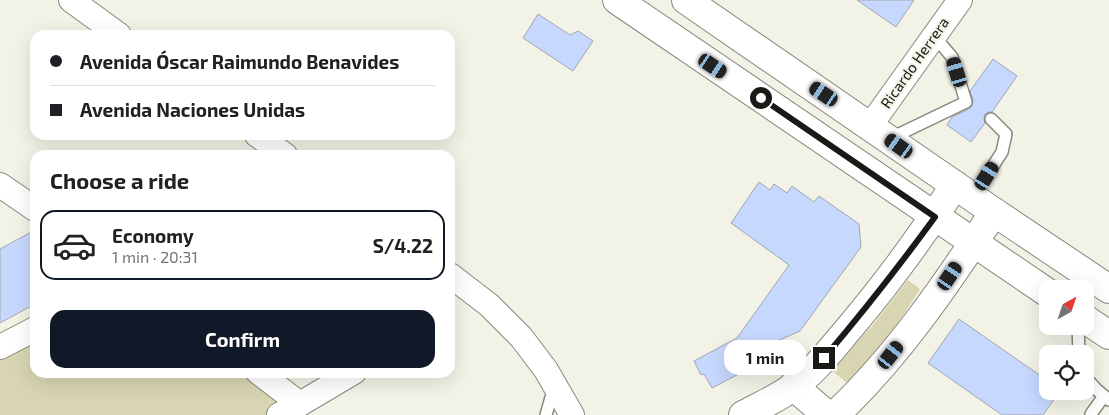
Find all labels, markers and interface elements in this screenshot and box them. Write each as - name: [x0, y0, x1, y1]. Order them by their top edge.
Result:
- street label: Ricardo Herrera: [876, 13, 952, 111]
- text: Avenida Óscar Raimundo Benavides: [80, 50, 399, 73]
- car: [696, 51, 729, 81]
- car: [945, 55, 968, 89]
- car: [807, 79, 840, 109]
- route start: [750, 87, 772, 109]
- text: Avenida Naciones Unidas: [80, 98, 305, 121]
- car: [882, 131, 915, 161]
- car: [972, 159, 1001, 193]
- text: Choose a ride: [50, 167, 189, 193]
- icon: car: [52, 223, 97, 268]
- text: Economy: [112, 224, 194, 247]
- text: S/4.22: [373, 234, 433, 257]
- text: 1 min · 20:31: [112, 247, 198, 266]
- car: [935, 259, 964, 293]
- north arrow: [1039, 280, 1094, 335]
- map controls: [1039, 280, 1094, 400]
- button: Confirm: [50, 310, 435, 368]
- car: [875, 339, 906, 371]
- callout: 1 min: [724, 340, 806, 376]
- button: locate: [1039, 345, 1094, 400]
- route end: [813, 347, 835, 369]
- text: 1 min: [746, 348, 784, 367]

